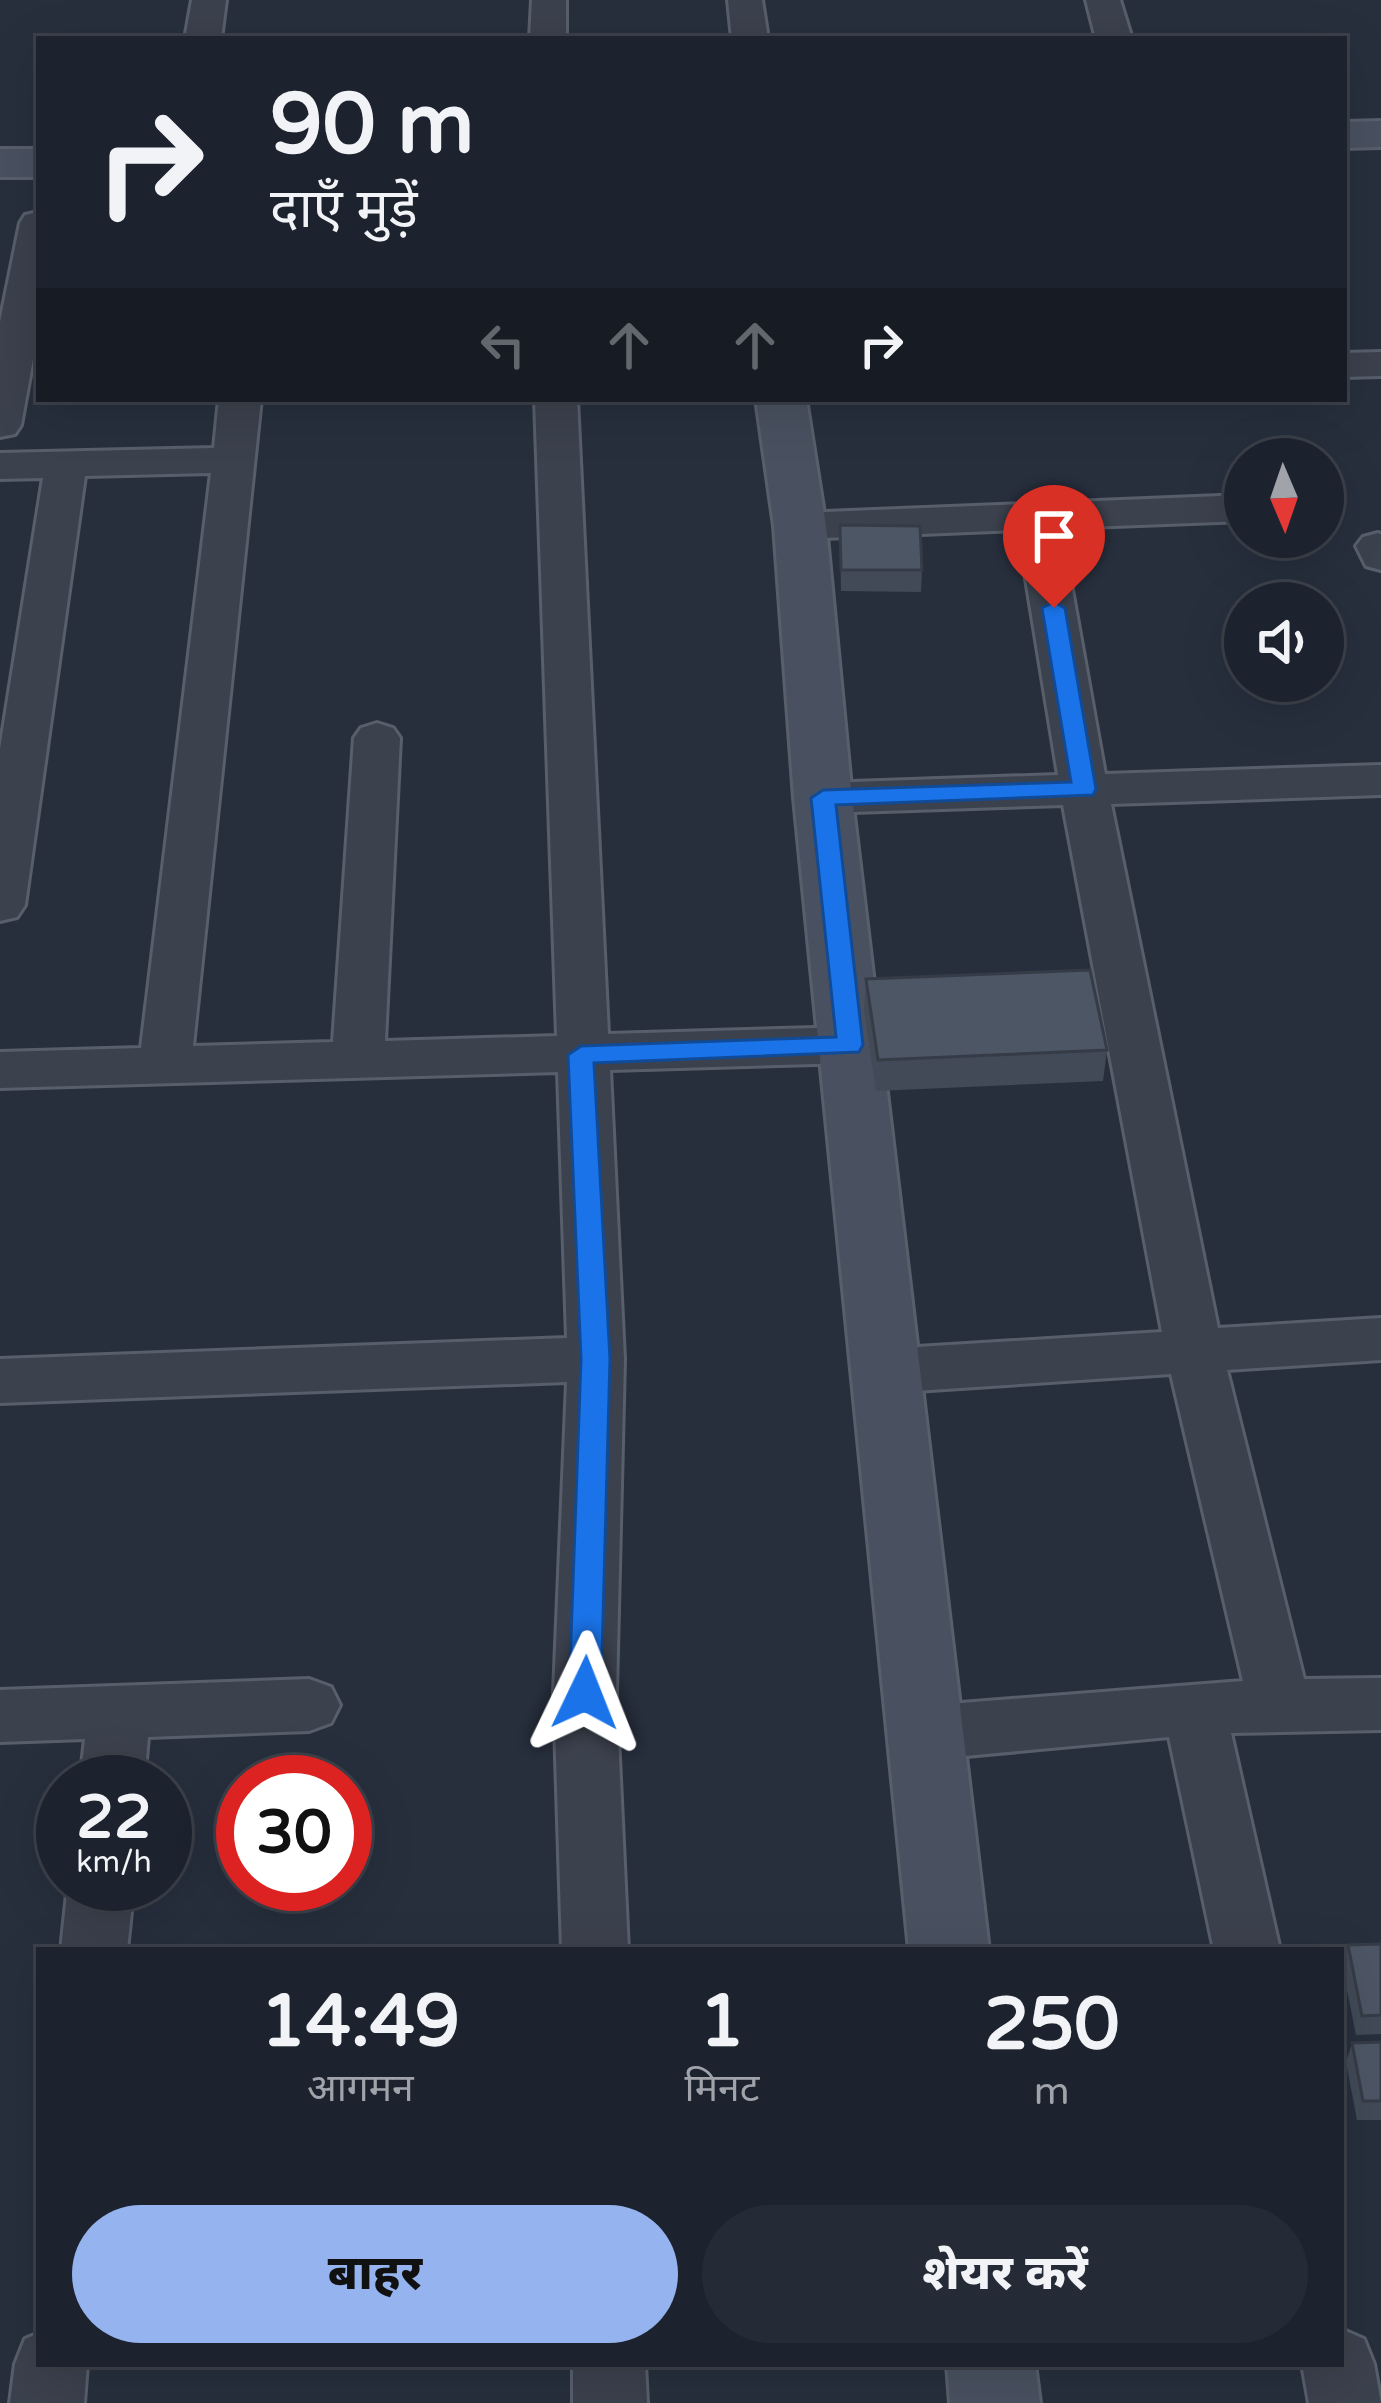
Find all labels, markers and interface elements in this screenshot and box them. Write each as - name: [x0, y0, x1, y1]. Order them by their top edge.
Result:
- text: 90 m: [270, 75, 474, 176]
- icon: right: [72, 84, 228, 240]
- text: दाएँ मुड़ें: [270, 177, 418, 242]
- icon: left: [470, 312, 536, 378]
- icon: ahead: [596, 312, 662, 378]
- icon: ahead: [722, 312, 788, 378]
- icon: right: [848, 312, 914, 378]
- north arrow: [1224, 438, 1344, 558]
- map controls: [1224, 438, 1344, 702]
- pin: [1003, 485, 1105, 608]
- icon: arrive: [1021, 503, 1087, 569]
- button: sound: [1224, 582, 1344, 702]
- position arrow: [522, 1630, 648, 1756]
- speed limit sign: 30: [216, 1755, 372, 1911]
- text: 22: [76, 1782, 152, 1854]
- text: km/h: [76, 1844, 152, 1881]
- text: 14:49: [261, 1979, 460, 2066]
- text: 1: [699, 1979, 745, 2066]
- text: 250: [984, 1982, 1119, 2069]
- text: आगमन: [307, 2065, 414, 2112]
- text: मिनट: [685, 2065, 759, 2112]
- text: m: [1034, 2068, 1070, 2115]
- button: बाहर: [72, 2205, 678, 2343]
- button: शेयर करें: [702, 2205, 1308, 2343]

